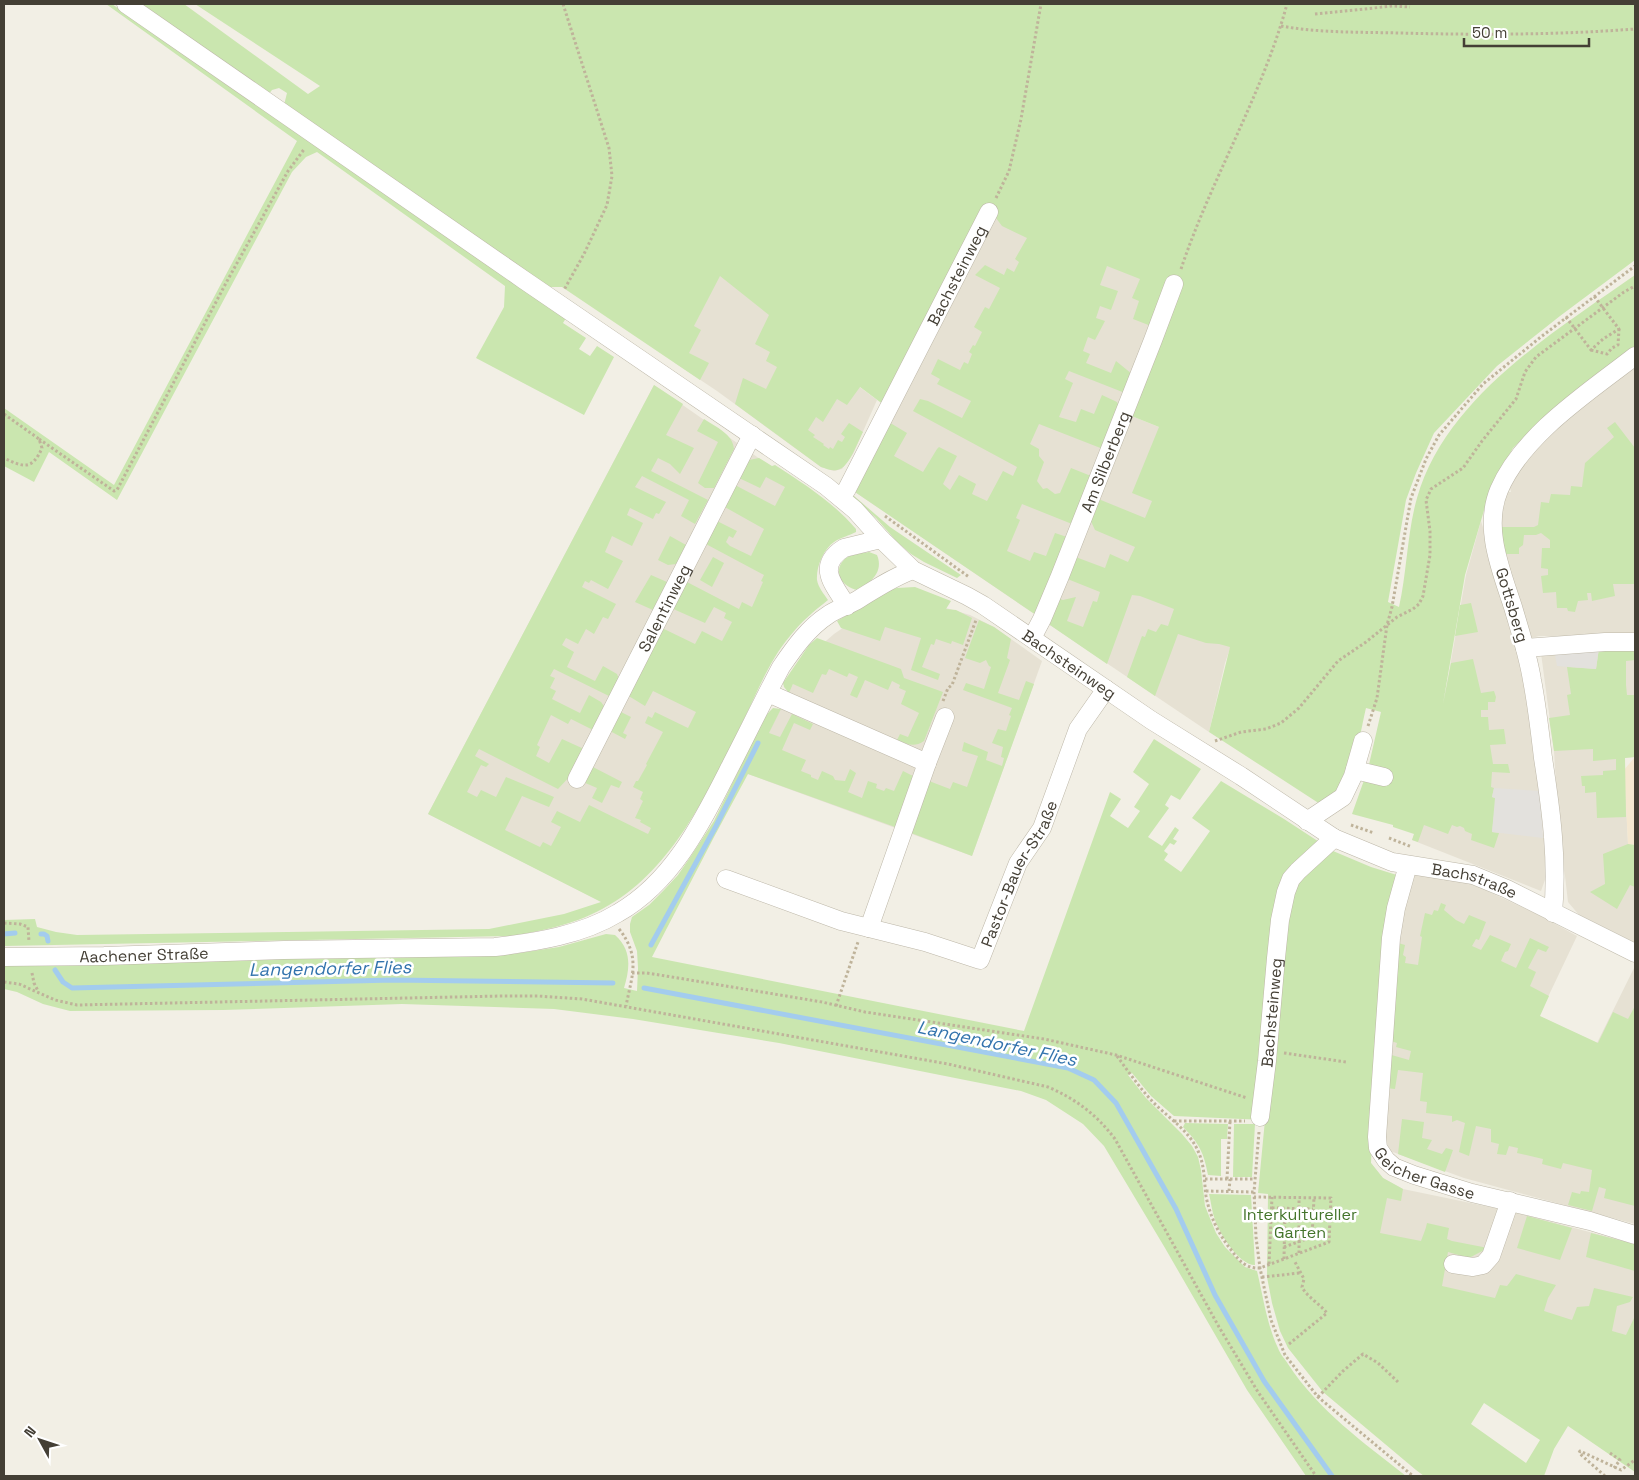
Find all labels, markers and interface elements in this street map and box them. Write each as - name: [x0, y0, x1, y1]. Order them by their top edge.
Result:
- scale bar: [1464, 15, 1589, 47]
- text: 50 m: [1472, 23, 1507, 42]
- street label: Bachsteinweg: [922, 222, 991, 329]
- street label: Am Silberberg: [1076, 408, 1135, 515]
- street label: Salentinweg: [633, 561, 695, 655]
- street label: Gottsberg: [1491, 565, 1533, 645]
- street label: Bachsteinweg: [1018, 624, 1121, 704]
- street label: Pastor-Bauer-Straße: [976, 797, 1062, 950]
- street label: Bachstraße: [1430, 858, 1521, 903]
- street label: Aachener Straße: [79, 942, 209, 967]
- water label: Langendorfer Flies: [249, 955, 412, 981]
- street label: Bachsteinweg: [1256, 957, 1286, 1069]
- water label: Langendorfer Flies: [915, 1015, 1079, 1071]
- street label: Geicher Gasse: [1370, 1143, 1478, 1204]
- park label: Interkultureller Garten: [1243, 1204, 1357, 1243]
- north arrow: [15, 1415, 65, 1465]
- text: N: [20, 1422, 40, 1441]

